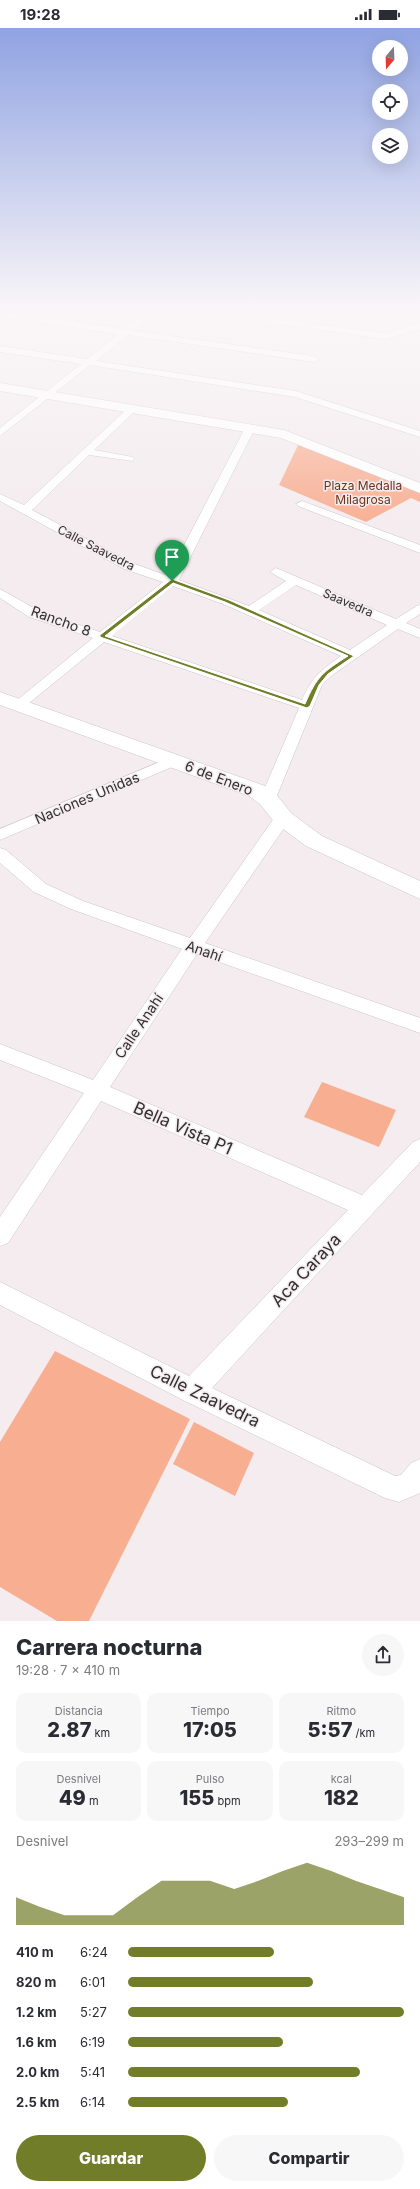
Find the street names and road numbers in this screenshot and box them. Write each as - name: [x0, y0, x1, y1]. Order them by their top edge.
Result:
- street label: Calle Saavedra: [55, 522, 137, 573]
- street label: Saavedra: [321, 585, 376, 620]
- street label: Rancho 8: [29, 602, 93, 639]
- street label: 6 de Enero: [183, 757, 256, 798]
- street label: Naciones Unidas: [32, 768, 142, 827]
- street label: Anahí: [184, 936, 225, 965]
- street label: Calle Anahí: [111, 990, 167, 1061]
- street label: Bella Vista P1: [130, 1097, 236, 1159]
- street label: Aca Caraya: [267, 1229, 345, 1311]
- street label: Calle Zaavedra: [147, 1361, 263, 1431]

